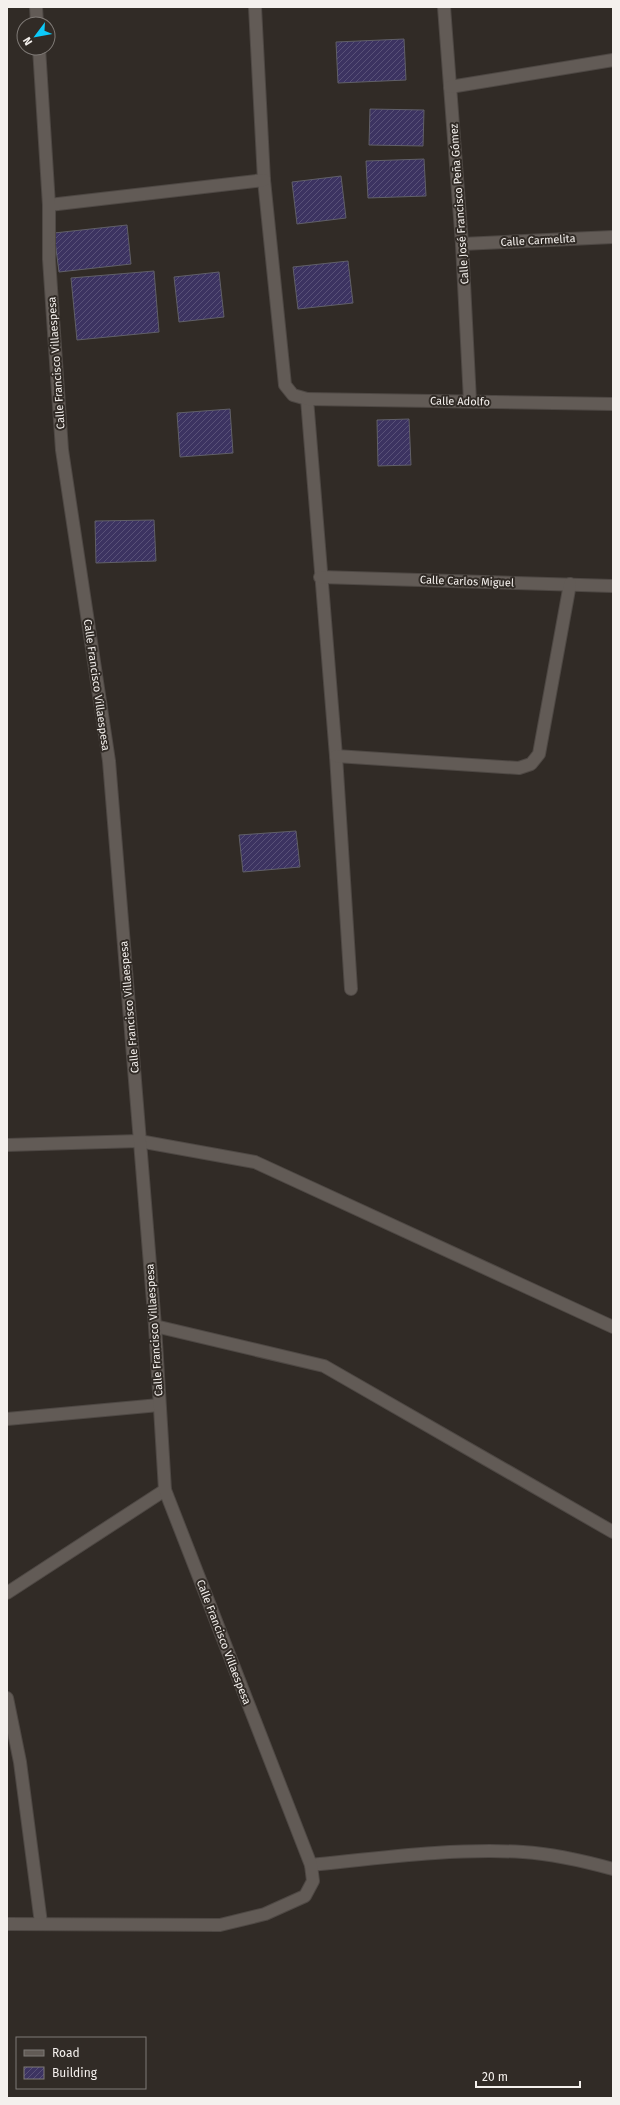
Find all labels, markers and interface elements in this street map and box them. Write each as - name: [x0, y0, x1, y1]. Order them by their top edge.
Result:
- north arrow: [16, 16, 56, 56]
- text: N: [20, 34, 35, 48]
- street label: Calle José Francisco Peña Gómez: [447, 123, 472, 285]
- street label: Calle Carmelita: [500, 232, 576, 249]
- street label: Calle Francisco Villaespesa: [45, 296, 68, 430]
- street label: Calle Adolfo: [430, 394, 490, 409]
- street label: Calle Carlos Miguel: [420, 573, 514, 590]
- street label: Calle Francisco Villaespesa: [81, 618, 112, 752]
- street label: Calle Francisco Villaespesa: [117, 940, 142, 1074]
- street label: Calle Francisco Villaespesa: [143, 1263, 166, 1397]
- street label: Calle Francisco Villaespesa: [194, 1578, 253, 1706]
- legend: [16, 2037, 146, 2089]
- text: Road: [52, 2046, 80, 2060]
- scale bar: [476, 2063, 580, 2089]
- text: Building: [52, 2066, 98, 2080]
- text: 20 m: [482, 2070, 508, 2084]

